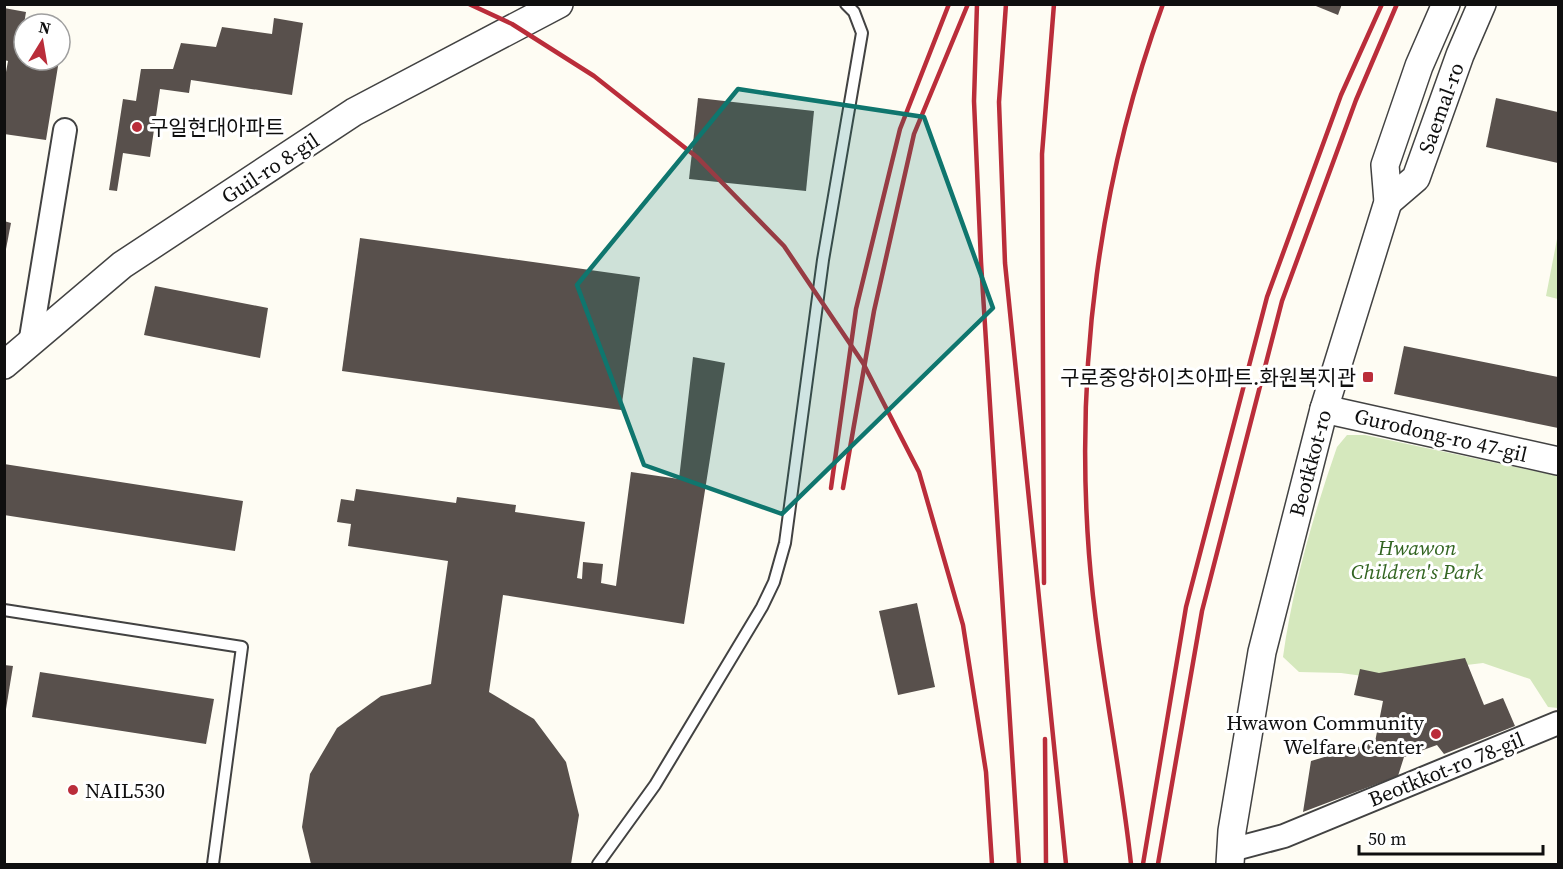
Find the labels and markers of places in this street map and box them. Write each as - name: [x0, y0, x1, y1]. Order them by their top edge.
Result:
- place label: 구일현대아파트: [149, 113, 284, 142]
- marker: 구일현대아파트: [130, 120, 144, 134]
- place label: 구로중앙하이츠아파트.화원복지관: [1060, 363, 1356, 392]
- marker: 구로중앙하이츠아파트.화원복지관: [1361, 370, 1375, 384]
- place label: Hwawon Community Welfare Center: [1226, 708, 1424, 761]
- marker: Hwawon Community Welfare Center: [1429, 727, 1443, 741]
- place label: NAIL530: [85, 776, 165, 805]
- marker: NAIL530: [66, 783, 80, 797]

